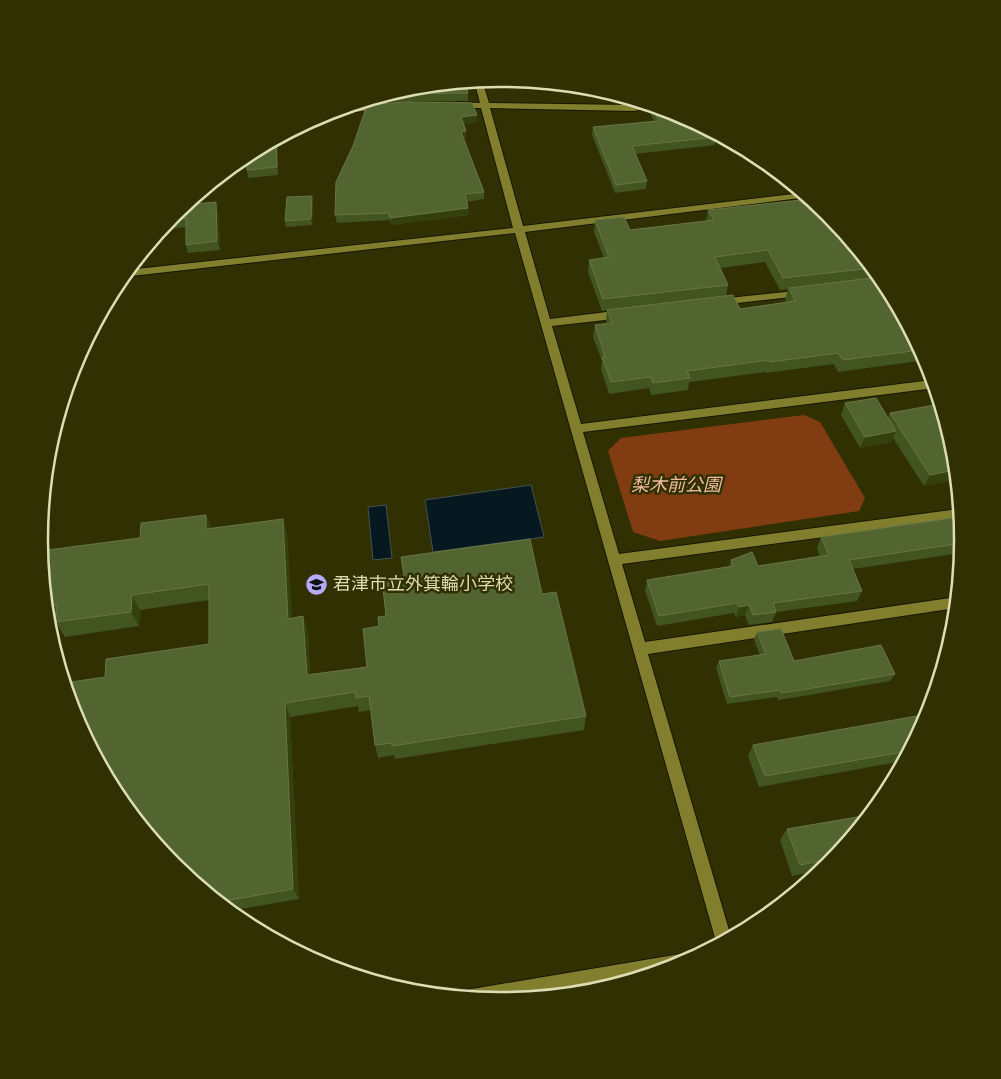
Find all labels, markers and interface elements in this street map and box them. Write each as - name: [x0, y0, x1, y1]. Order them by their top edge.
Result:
- park label: 梨木前公園: [631, 472, 724, 499]
- place label: 君津市立外箕輪小学校: [333, 571, 513, 598]
- school or university icon: 君津市立外箕輪小学校: [305, 572, 329, 596]

